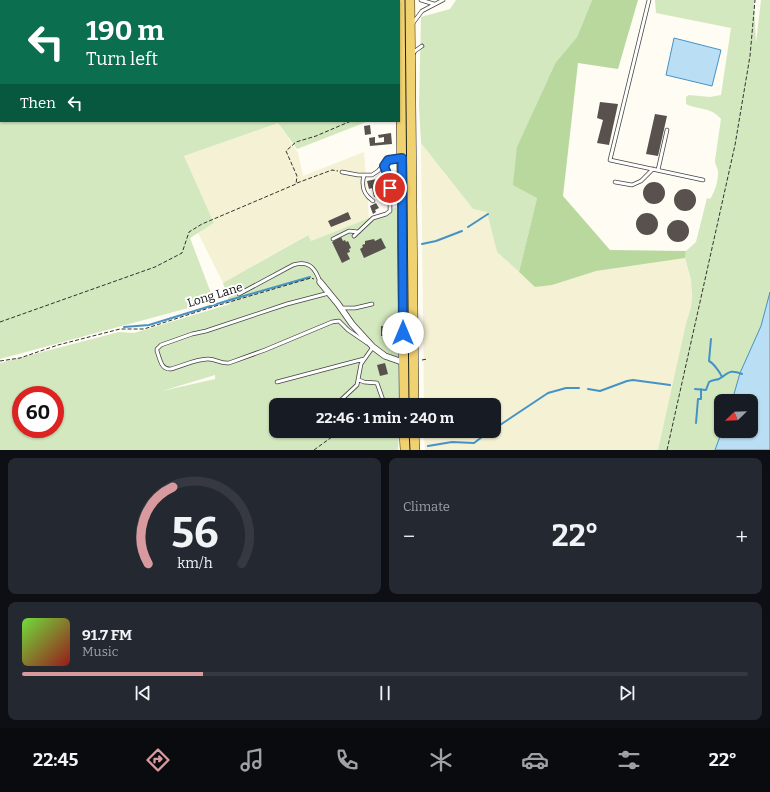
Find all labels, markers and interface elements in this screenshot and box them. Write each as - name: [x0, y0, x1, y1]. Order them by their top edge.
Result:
- text: 190 m: [86, 14, 164, 47]
- icon: left: [20, 16, 72, 68]
- text: Turn left: [86, 48, 158, 70]
- icon: left: [64, 92, 86, 114]
- text: Then: [20, 94, 56, 112]
- pin: [373, 171, 407, 205]
- icon: arrive: [379, 177, 401, 199]
- street label: Long Lane: [186, 280, 244, 310]
- position arrow: [382, 312, 424, 354]
- speed limit sign: 60: [12, 386, 64, 438]
- north arrow: [714, 394, 758, 438]
- map controls: [714, 394, 758, 438]
- text: 22:46 · 1 min · 240 m: [316, 409, 454, 427]
- text: Climate: [403, 499, 450, 514]
- text: 56: [171, 508, 218, 558]
- text: 22°: [552, 518, 599, 554]
- text: −: [403, 523, 415, 550]
- text: +: [735, 523, 748, 550]
- text: km/h: [177, 555, 212, 572]
- text: 91.7 FM: [82, 626, 132, 644]
- text: Music: [82, 644, 118, 659]
- icon: previous: [132, 682, 154, 704]
- icon: pause: [374, 682, 396, 704]
- icon: next: [616, 682, 638, 704]
- icon: directions: [144, 746, 172, 774]
- icon: music: [238, 746, 266, 774]
- icon: phone: [333, 746, 361, 774]
- icon: climate: [427, 746, 455, 774]
- icon: car: [521, 746, 549, 774]
- icon: filters: [615, 746, 643, 774]
- text: 22:45: [33, 749, 78, 771]
- text: 22°: [709, 749, 737, 771]

